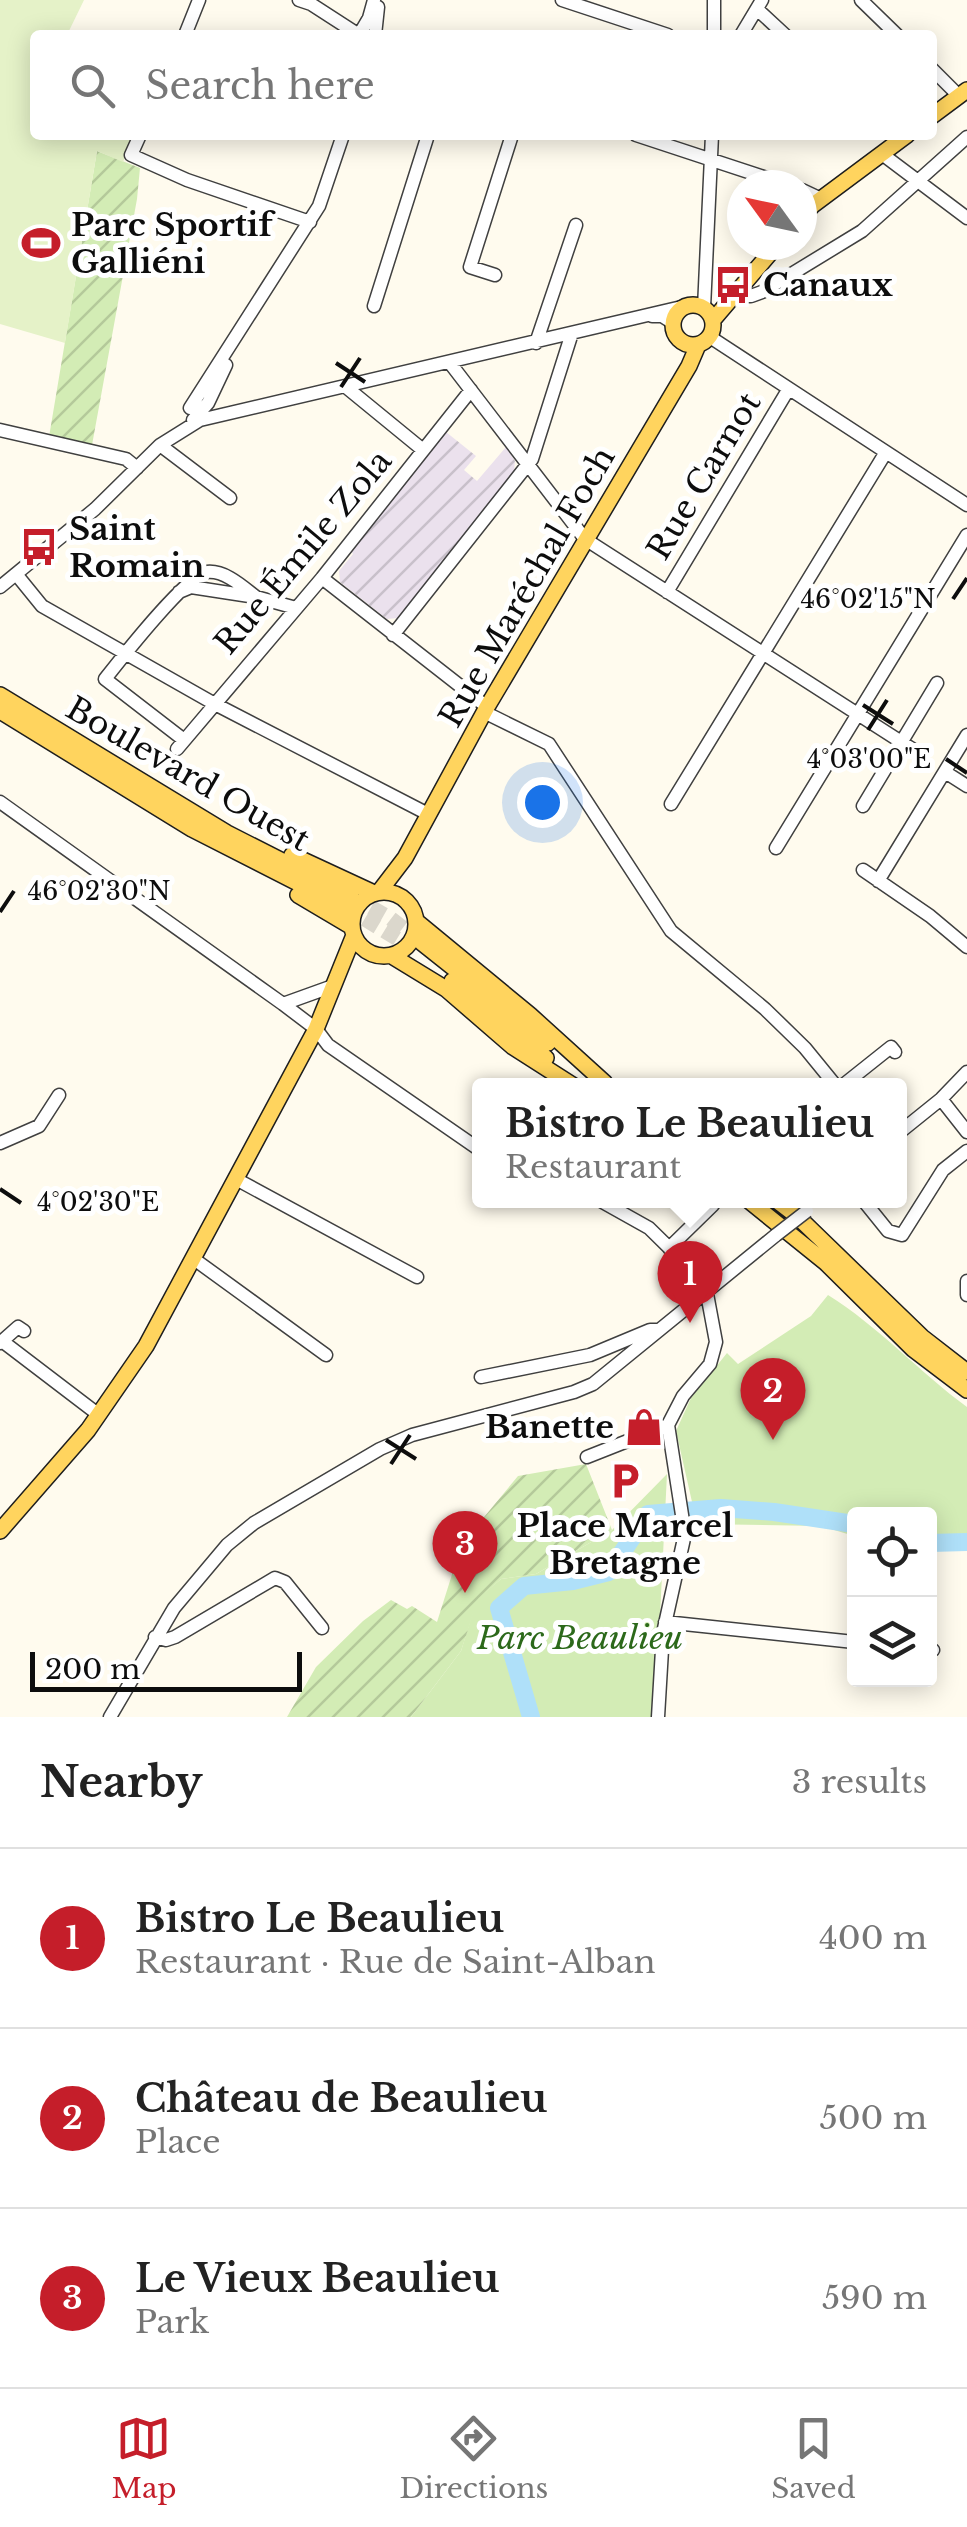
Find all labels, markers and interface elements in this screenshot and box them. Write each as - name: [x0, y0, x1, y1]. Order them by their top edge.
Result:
- search box: [30, 30, 937, 140]
- icon: search: [65, 58, 120, 113]
- text: Search here: [145, 62, 375, 109]
- north arrow: [727, 170, 817, 260]
- place label: Parc Sportif Galliéni: [71, 205, 276, 282]
- sports icon: Parc Sportif Galliéni: [20, 222, 62, 264]
- bus stop icon: Canaux: [712, 264, 754, 306]
- place label: Canaux: [763, 265, 893, 305]
- street label: Rue Carnot: [638, 385, 770, 567]
- street label: Rue Maréchal Foch: [430, 440, 624, 734]
- street label: Rue Émile Zola: [206, 442, 400, 662]
- place label: Saint Romain: [69, 509, 205, 586]
- bus stop icon: Saint Romain: [18, 526, 60, 568]
- text: 46°02'15"N: [800, 584, 936, 615]
- street label: Boulevard Ouest: [59, 688, 317, 860]
- text: 4°03'00"E: [807, 744, 931, 775]
- your location: [517, 777, 568, 828]
- text: 46°02'30"N: [28, 876, 170, 907]
- popup: [472, 1078, 907, 1208]
- text: Bistro Le Beaulieu: [505, 1100, 874, 1147]
- text: Restaurant: [505, 1147, 681, 1187]
- text: 4°02'30"E: [37, 1187, 159, 1218]
- pin: 1: [658, 1240, 722, 1323]
- pin: 2: [740, 1358, 806, 1440]
- shop icon: Banette: [623, 1406, 665, 1448]
- place label: Banette: [485, 1407, 614, 1447]
- parking icon: Place Marcel Bretagne: [604, 1460, 646, 1502]
- place label: Place Marcel Bretagne: [517, 1506, 733, 1583]
- map controls: [847, 1507, 937, 1687]
- button: locate: [847, 1507, 937, 1597]
- pin: 3: [432, 1510, 498, 1593]
- button: layers: [847, 1597, 937, 1687]
- park label: Parc Beaulieu: [476, 1618, 683, 1658]
- scale bar: [30, 1647, 302, 1692]
- text: 200 m: [45, 1652, 140, 1687]
- text: Nearby: [40, 1756, 203, 1808]
- text: 3 results: [792, 1762, 927, 1802]
- text: Bistro Le Beaulieu: [135, 1895, 504, 1942]
- text: 1: [66, 1918, 79, 1958]
- text: 400 m: [819, 1918, 927, 1958]
- text: Restaurant · Rue de Saint-Alban: [135, 1942, 656, 1982]
- text: Château de Beaulieu: [135, 2075, 547, 2122]
- text: 2: [62, 2098, 83, 2138]
- text: 500 m: [820, 2098, 927, 2138]
- text: Place: [135, 2122, 221, 2162]
- text: Le Vieux Beaulieu: [135, 2255, 499, 2302]
- text: 3: [62, 2278, 83, 2318]
- text: 590 m: [822, 2278, 927, 2318]
- text: Park: [135, 2302, 209, 2342]
- tab: Map: [111, 2411, 176, 2506]
- tab: Directions: [399, 2411, 548, 2506]
- tab: Saved: [771, 2411, 856, 2506]

